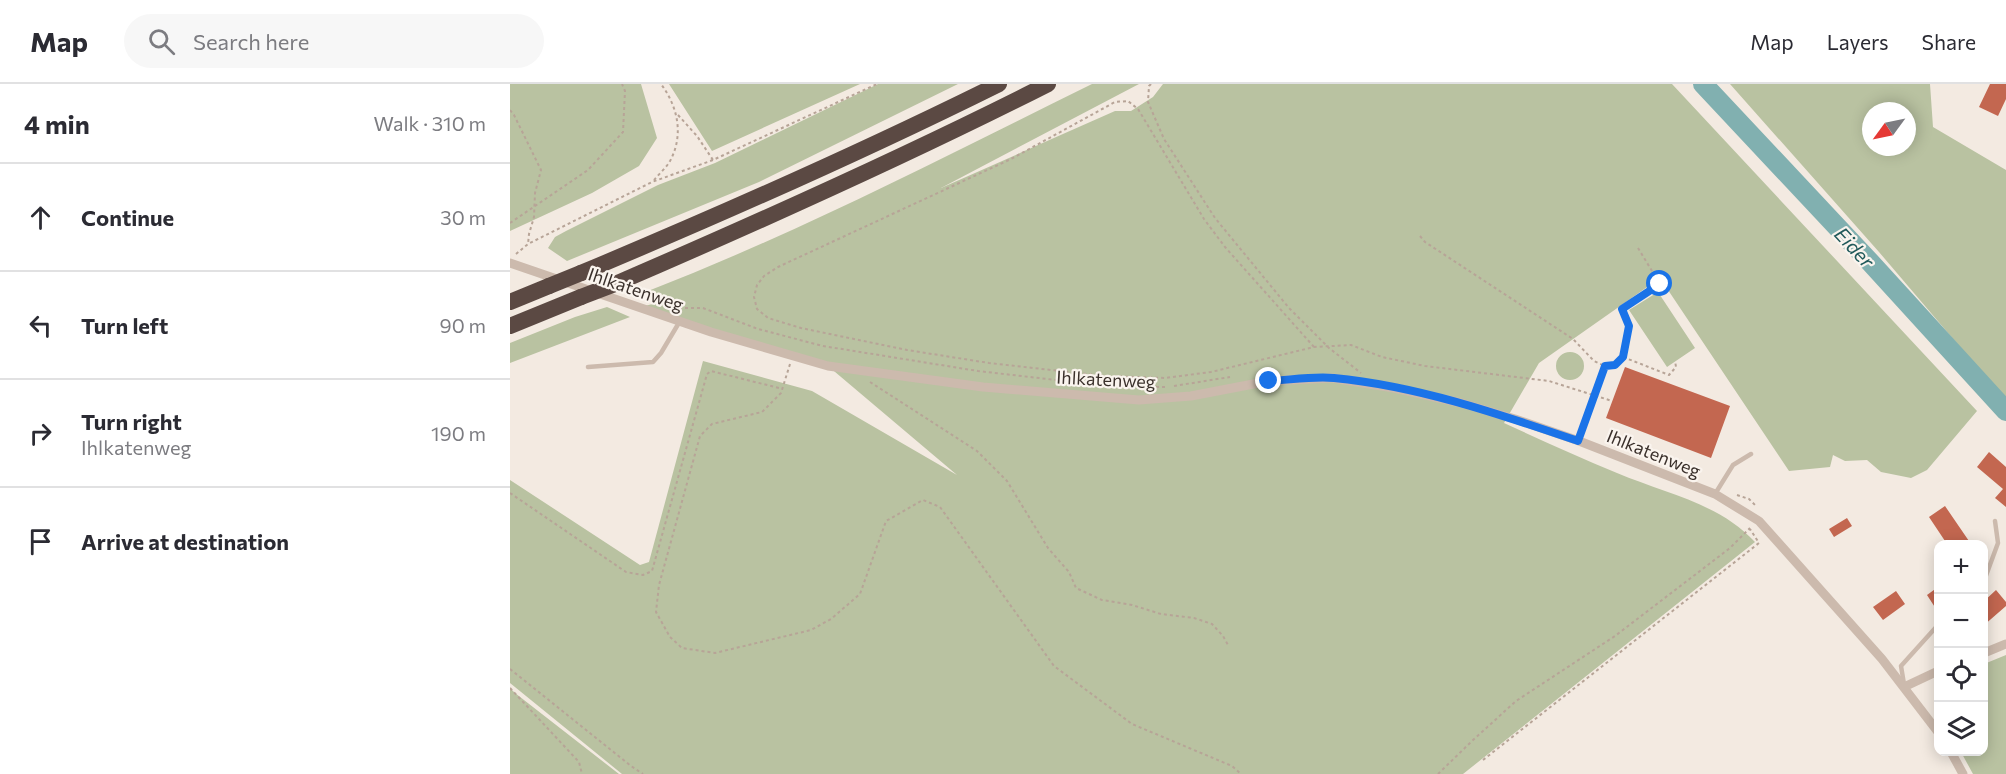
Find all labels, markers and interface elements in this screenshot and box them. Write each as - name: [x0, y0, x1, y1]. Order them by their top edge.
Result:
- search box: [124, 14, 544, 68]
- text: Map: [30, 24, 88, 58]
- icon: search: [145, 25, 178, 58]
- text: Search here: [193, 28, 309, 55]
- text: Map: [1750, 29, 1794, 54]
- text: Layers: [1827, 29, 1889, 54]
- text: Share: [1922, 29, 1976, 54]
- north arrow: [1862, 102, 1916, 156]
- text: 4 min: [24, 108, 90, 139]
- text: Walk · 310 m: [374, 111, 486, 135]
- icon: ahead: [24, 201, 57, 234]
- text: Continue: [81, 204, 174, 231]
- text: 30 m: [440, 205, 486, 229]
- water label: Eider: [1830, 222, 1881, 273]
- street label: Ihlkatenweg: [585, 262, 687, 316]
- route start: [1646, 270, 1672, 296]
- icon: left: [24, 309, 57, 342]
- text: Turn left: [81, 312, 168, 339]
- text: 90 m: [440, 313, 486, 337]
- street label: Ihlkatenweg: [1056, 365, 1156, 393]
- route end: [1255, 367, 1281, 393]
- text: Turn right: [81, 408, 182, 435]
- icon: right: [24, 417, 57, 450]
- text: 190 m: [431, 421, 486, 445]
- street label: Ihlkatenweg: [1604, 424, 1704, 482]
- text: Ihlkatenweg: [81, 435, 191, 459]
- icon: arrive: [24, 525, 57, 558]
- text: Arrive at destination: [81, 528, 289, 555]
- map controls: [1934, 540, 1988, 756]
- button: +: [1934, 540, 1988, 594]
- button: −: [1934, 594, 1988, 648]
- button: locate: [1934, 648, 1988, 702]
- button: layers: [1934, 702, 1988, 756]

